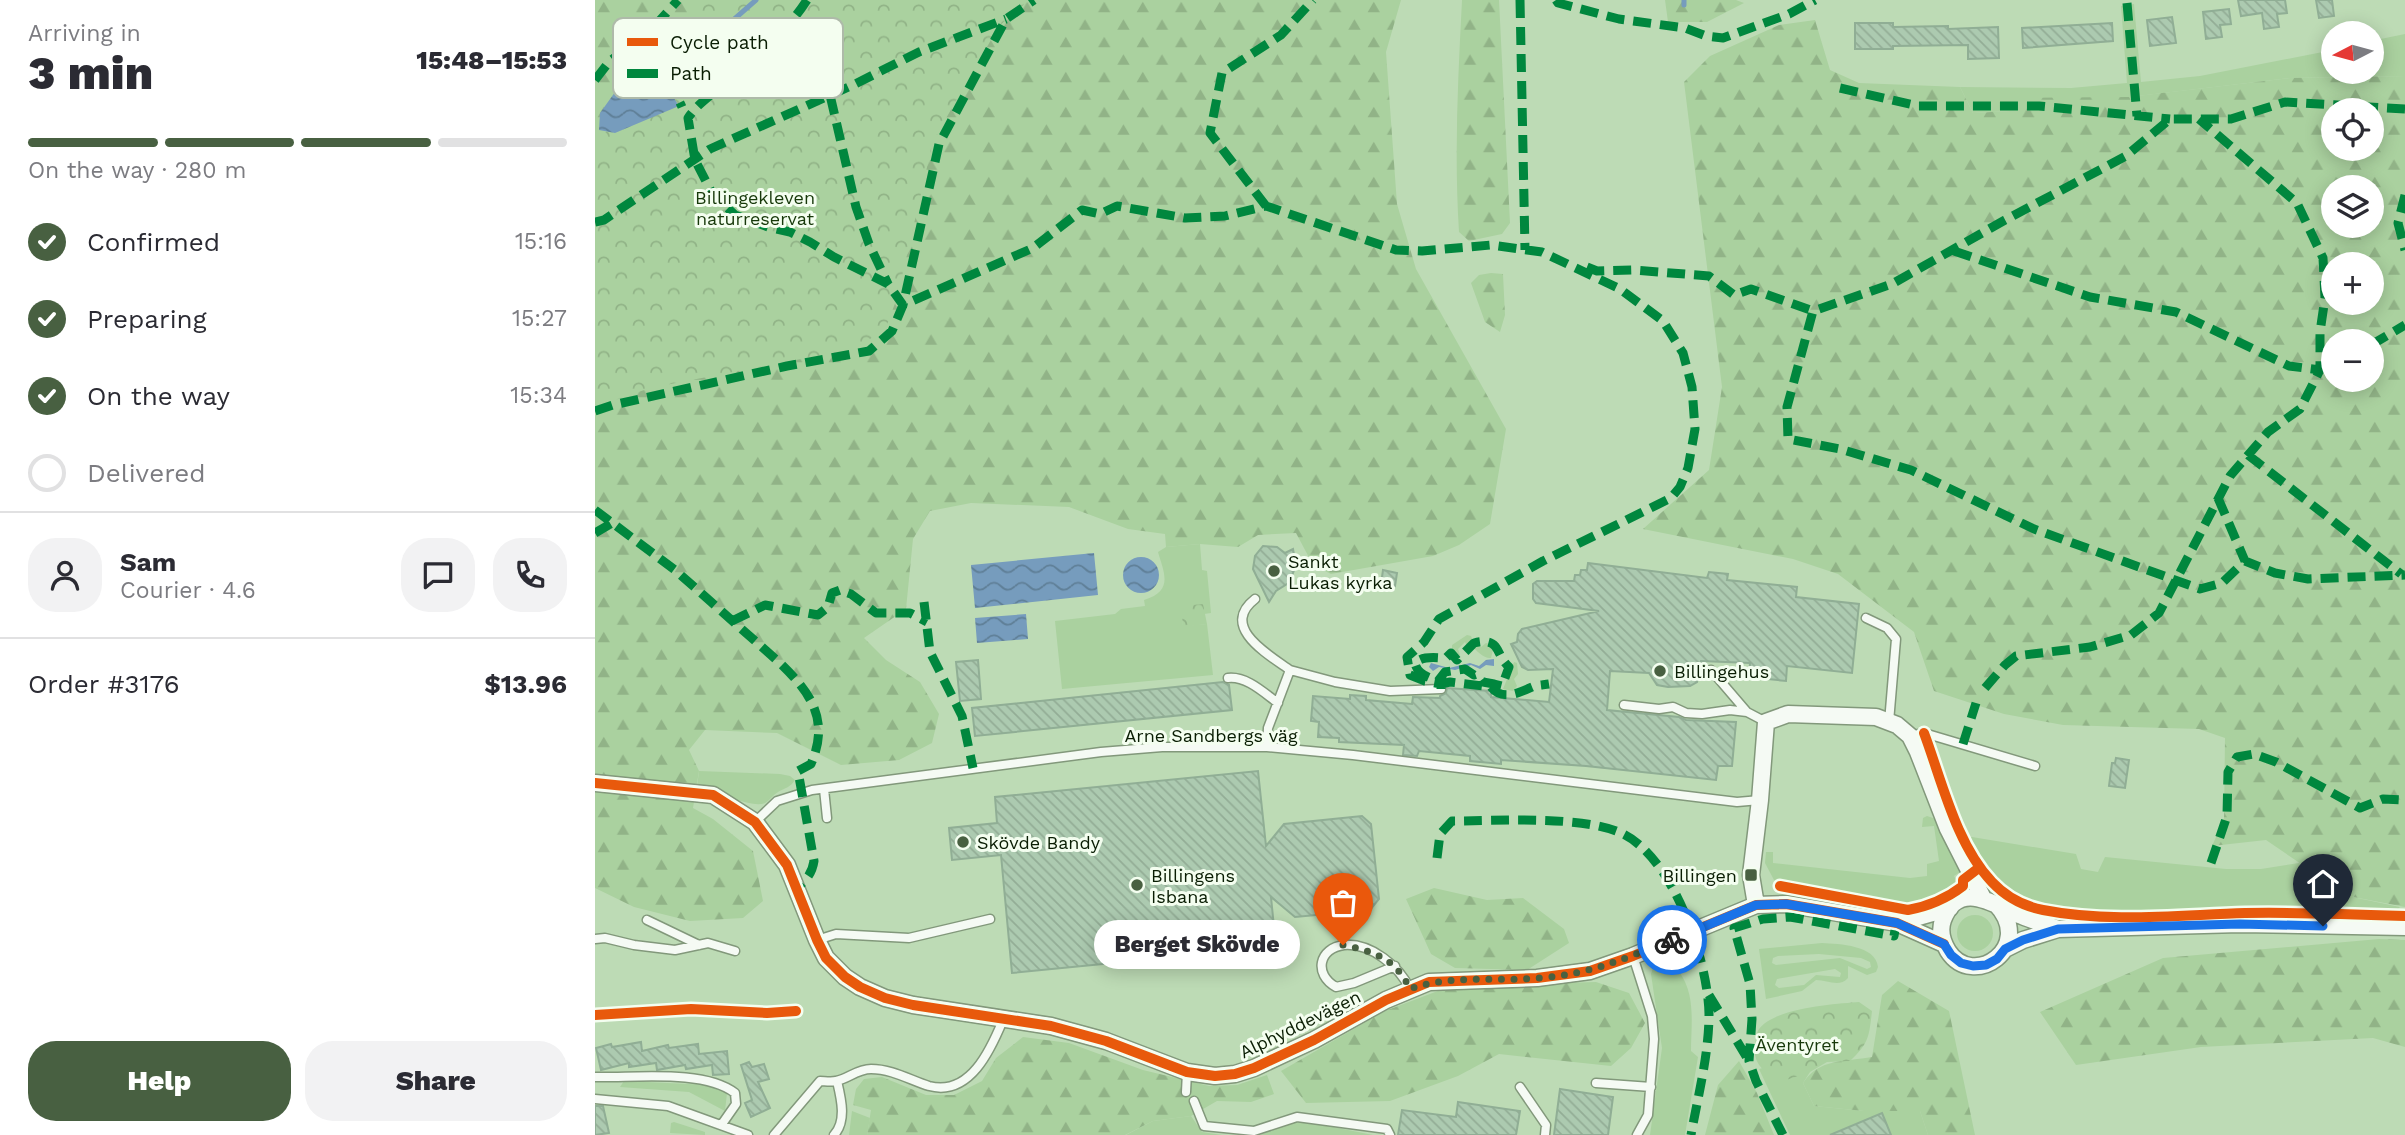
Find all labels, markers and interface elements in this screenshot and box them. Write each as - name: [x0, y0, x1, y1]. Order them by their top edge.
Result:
- legend: [613, 18, 843, 98]
- text: Arriving in: [28, 20, 141, 47]
- north arrow: [2321, 21, 2383, 84]
- map controls: [2321, 21, 2384, 392]
- text: Cycle path: [670, 31, 769, 54]
- text: 15:48–15:53: [416, 45, 567, 75]
- text: 3 min: [28, 46, 153, 100]
- text: Path: [670, 62, 712, 85]
- button: locate: [2321, 98, 2384, 161]
- text: On the way · 280 m: [28, 157, 246, 184]
- button: layers: [2321, 175, 2384, 238]
- park label: Billingekleven naturreservat: [695, 187, 815, 229]
- icon: check: [28, 223, 66, 261]
- text: Confirmed: [87, 227, 220, 257]
- text: 15:16: [515, 228, 567, 255]
- button: +: [2321, 252, 2384, 315]
- icon: check: [28, 300, 66, 338]
- text: Preparing: [87, 304, 207, 334]
- text: 15:27: [512, 305, 567, 332]
- button: −: [2321, 329, 2384, 392]
- icon: check: [28, 377, 66, 415]
- text: On the way: [87, 381, 230, 411]
- text: 15:34: [510, 382, 567, 409]
- text: Delivered: [87, 458, 206, 488]
- button: person: [28, 538, 102, 612]
- button: chat: [401, 538, 475, 612]
- button: phone: [493, 538, 567, 612]
- text: Sam: [120, 547, 176, 577]
- place label: Sankt Lukas kyrka: [1288, 551, 1393, 593]
- marker: Sankt Lukas kyrka: [1266, 563, 1282, 579]
- text: Courier · 4.6: [120, 577, 256, 604]
- place label: Billingehus: [1674, 661, 1769, 682]
- marker: Billingehus: [1652, 663, 1668, 679]
- text: Order #3176: [28, 669, 179, 699]
- text: $13.96: [484, 669, 567, 699]
- street label: Arne Sandbergs väg: [1124, 725, 1298, 746]
- place label: Skövde Bandy: [977, 832, 1101, 853]
- marker: Skövde Bandy: [955, 834, 971, 850]
- pin: [2293, 854, 2353, 926]
- place label: Billingens Isbana: [1151, 865, 1235, 907]
- place label: Billingen: [1662, 865, 1737, 886]
- icon: home: [2304, 865, 2342, 903]
- marker: Billingen: [1743, 867, 1759, 883]
- pin: [1313, 873, 1373, 945]
- marker: Billingens Isbana: [1129, 877, 1145, 893]
- icon: bag: [1324, 884, 1362, 922]
- courier: [1637, 905, 1707, 975]
- callout: Berget Skövde: [1095, 920, 1301, 970]
- icon: bike: [1653, 921, 1691, 959]
- text: Berget Skövde: [1114, 931, 1280, 958]
- street label: Alphyddevägen: [1236, 986, 1364, 1062]
- park label: Äventyret: [1755, 1034, 1839, 1055]
- button: Help: [28, 1041, 291, 1121]
- button: Share: [305, 1041, 567, 1121]

